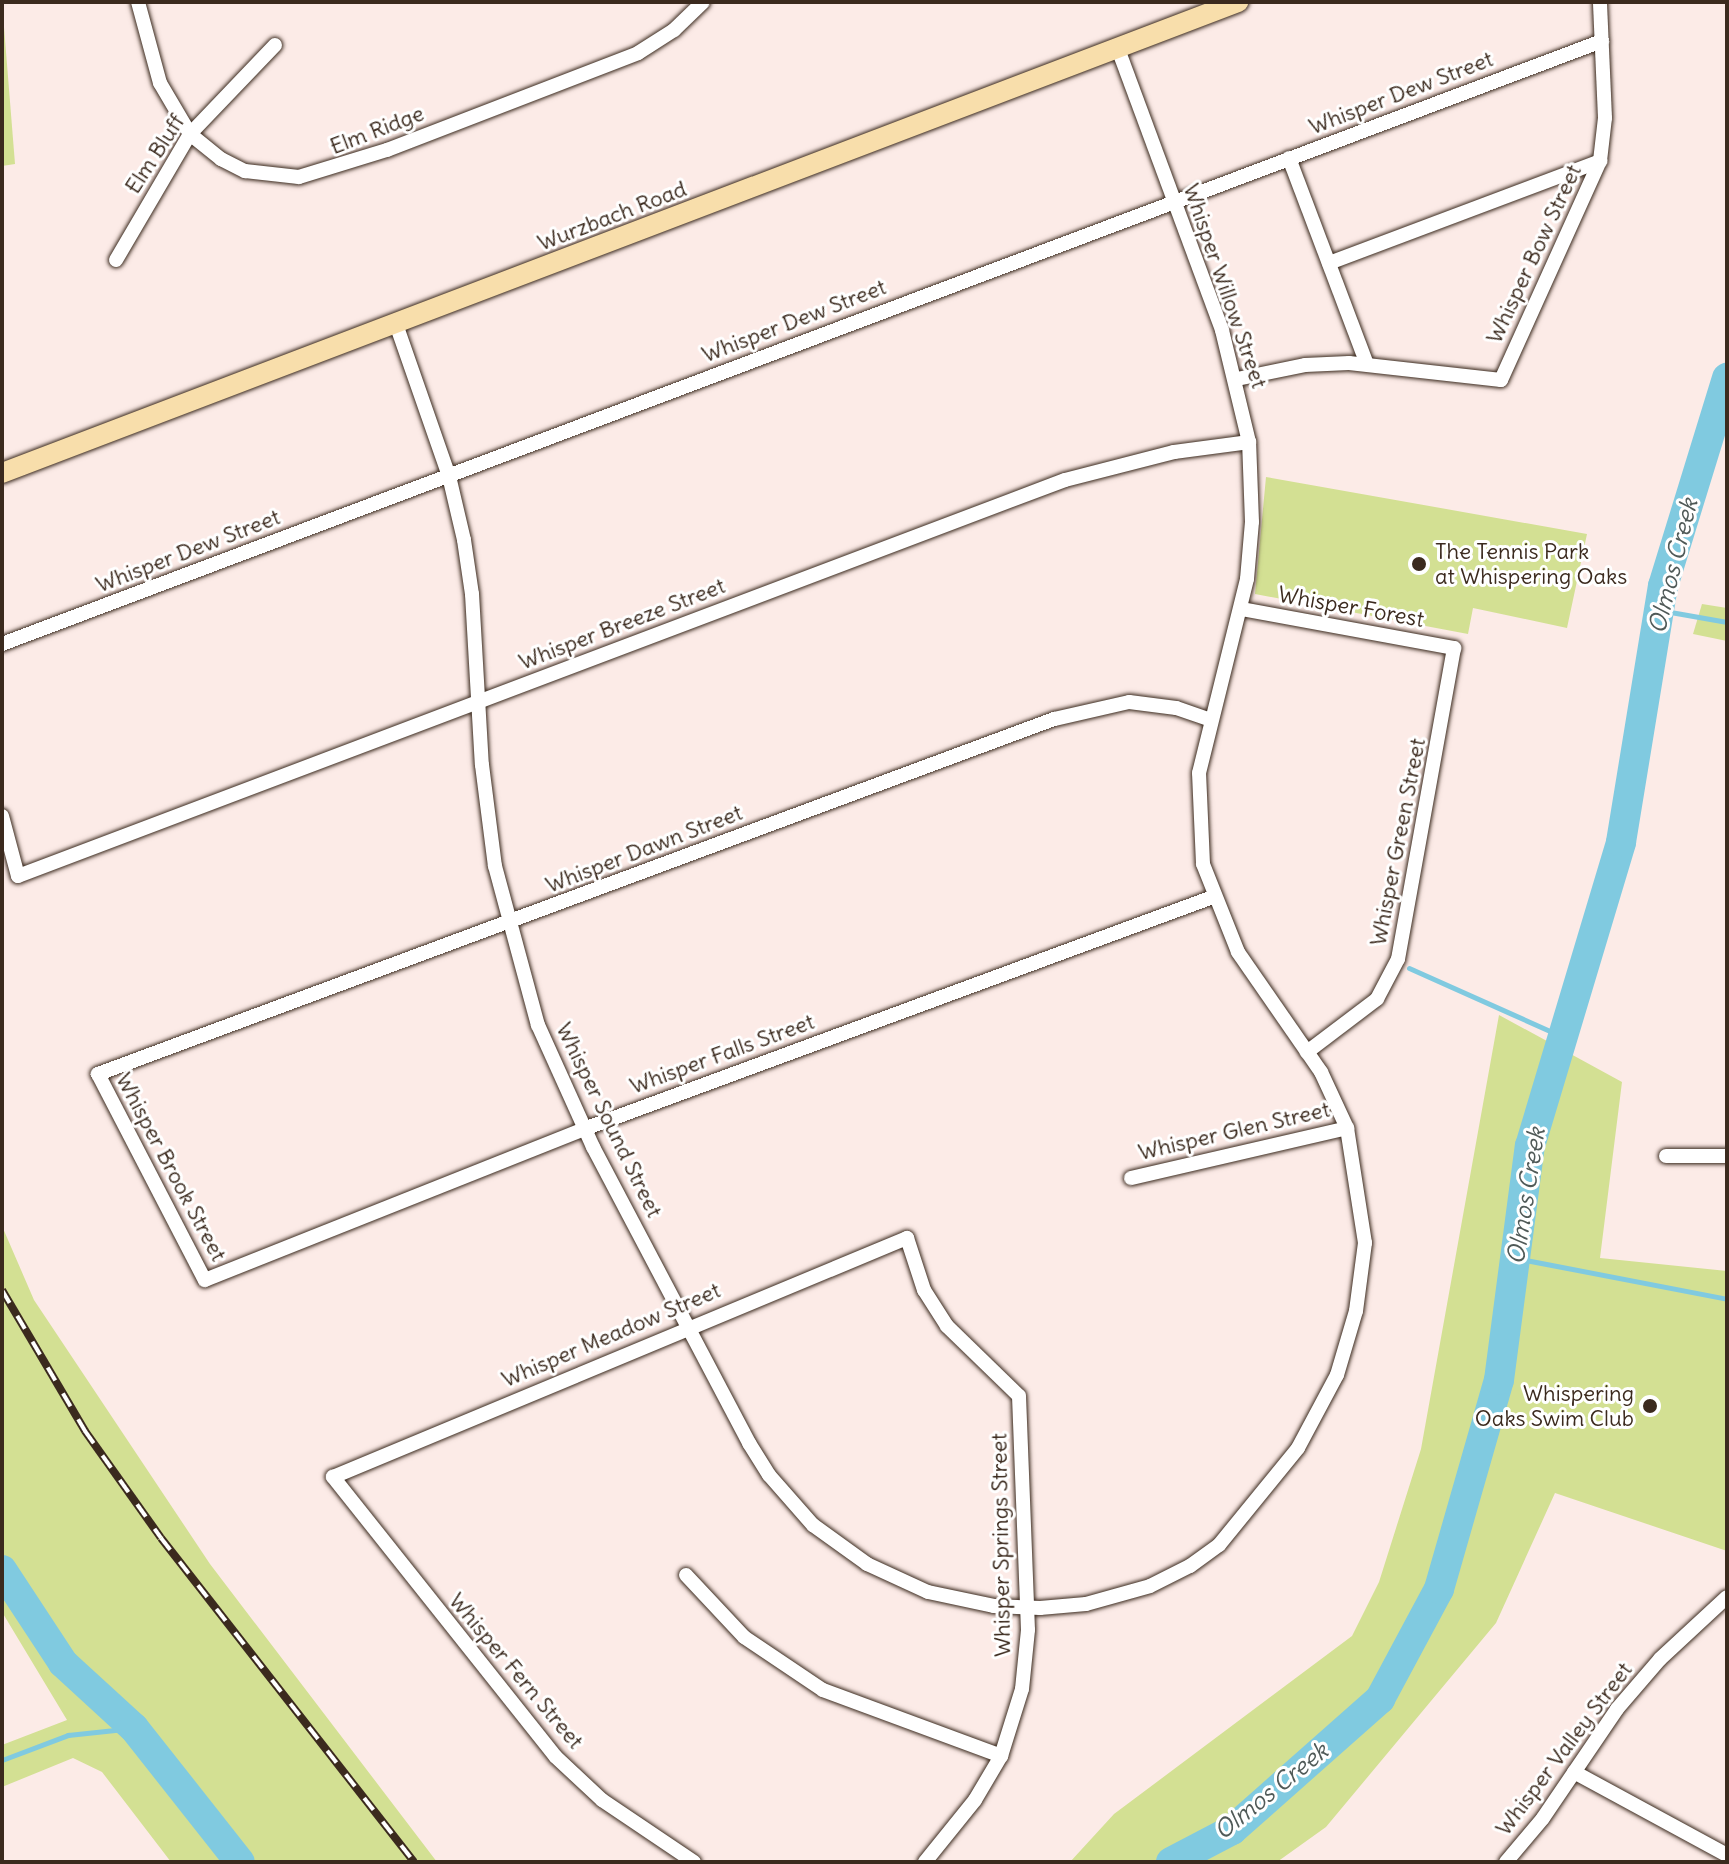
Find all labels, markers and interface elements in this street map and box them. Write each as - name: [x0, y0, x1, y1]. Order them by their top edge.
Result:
- street label: Whisper Dew Street: [1305, 46, 1497, 140]
- street label: Elm Ridge: [326, 100, 428, 160]
- street label: Elm Bluff: [120, 110, 190, 198]
- street label: Whisper Bow Street: [1481, 160, 1587, 348]
- street label: Wurzbach Road: [534, 176, 690, 256]
- street label: Whisper Willow Street: [1178, 180, 1272, 392]
- street label: Whisper Dew Street: [698, 274, 890, 368]
- water label: Olmos Creek: [1642, 496, 1704, 636]
- street label: Whisper Dew Street: [92, 504, 284, 598]
- place label: The Tennis Park at Whispering Oaks: [1435, 538, 1627, 590]
- marker: The Tennis Park at Whispering Oaks: [1410, 555, 1428, 573]
- street label: Whisper Breeze Street: [515, 573, 729, 675]
- street label: Whisper Forest: [1276, 581, 1426, 633]
- street label: Whisper Green Street: [1365, 736, 1431, 948]
- street label: Whisper Dawn Street: [542, 799, 746, 899]
- street label: Whisper Falls Street: [626, 1008, 818, 1100]
- street label: Whisper Sound Street: [550, 1018, 668, 1222]
- street label: Whisper Brook Street: [110, 1068, 232, 1266]
- street label: Whisper Glen Street: [1136, 1096, 1332, 1166]
- water label: Olmos Creek: [1501, 1126, 1551, 1266]
- street label: Whisper Meadow Street: [498, 1277, 724, 1393]
- place label: Whispering Oaks Swim Club: [1475, 1380, 1634, 1432]
- marker: Whispering Oaks Swim Club: [1641, 1397, 1659, 1415]
- street label: Whisper Springs Street: [986, 1433, 1016, 1657]
- street label: Whisper Fern Street: [443, 1588, 589, 1754]
- street label: Whisper Valley Street: [1490, 1657, 1638, 1841]
- water label: Olmos Creek: [1208, 1736, 1334, 1846]

